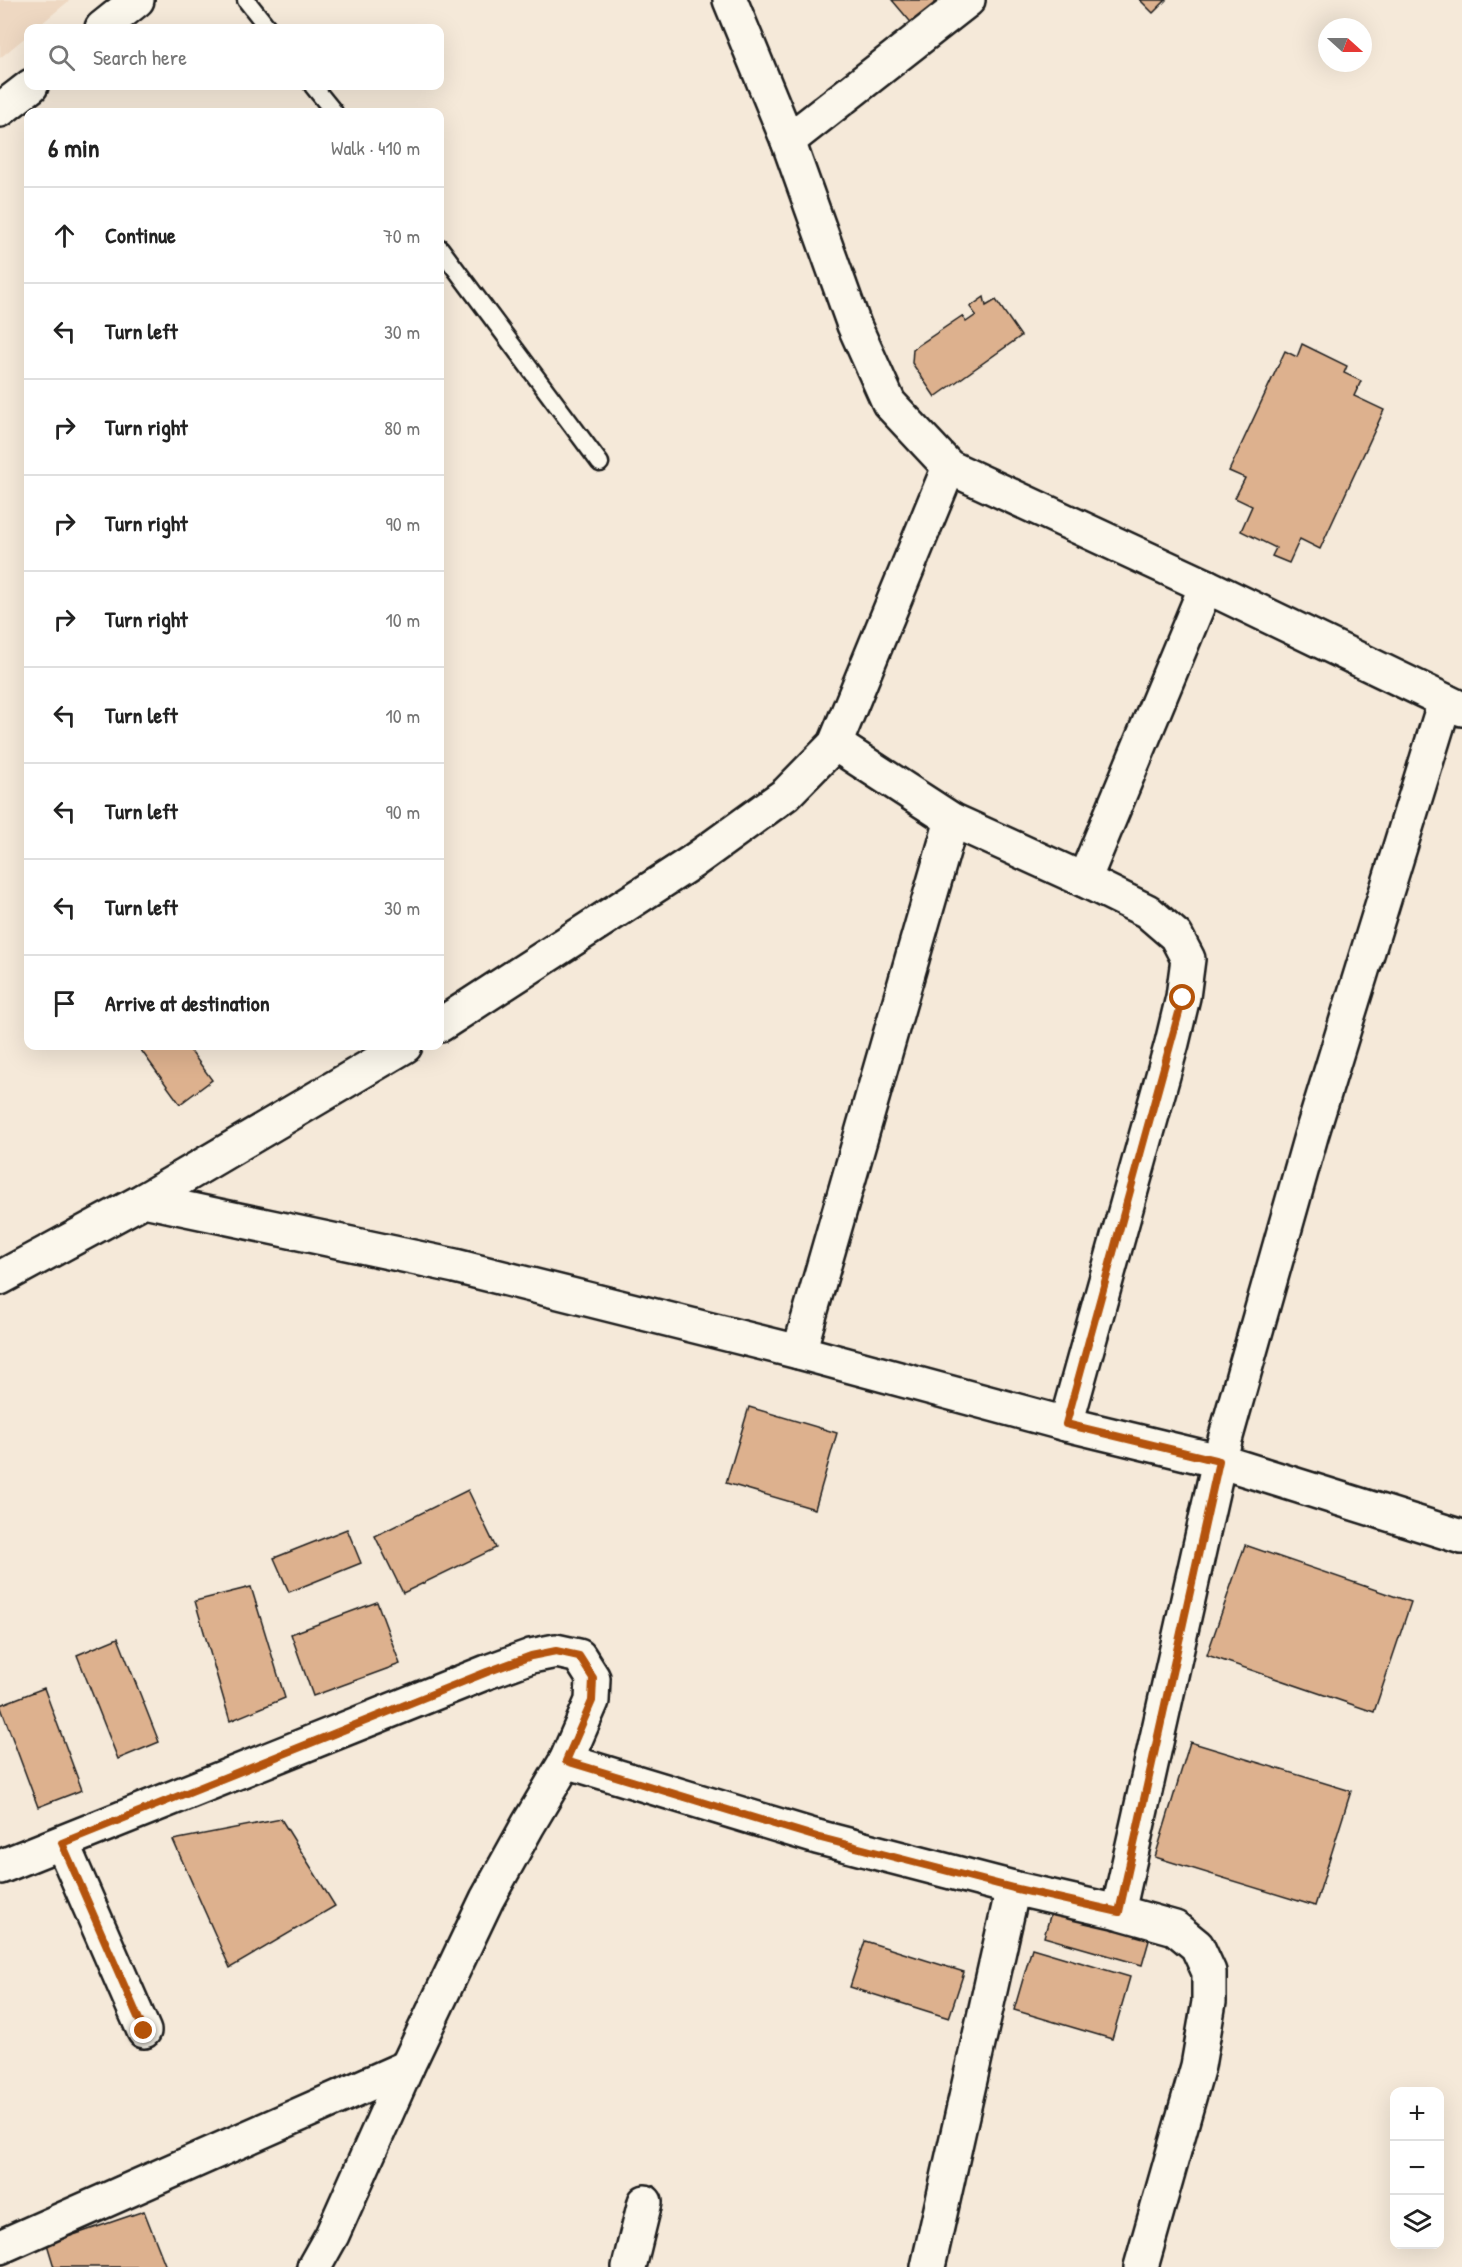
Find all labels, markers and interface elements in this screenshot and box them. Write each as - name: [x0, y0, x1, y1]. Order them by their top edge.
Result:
- north arrow: [1318, 18, 1372, 72]
- search box: [24, 24, 444, 90]
- icon: search: [45, 41, 78, 74]
- text: Search here: [93, 42, 187, 72]
- text: 6 min: [48, 130, 100, 165]
- text: Walk · 410 m: [331, 134, 420, 161]
- icon: ahead: [48, 219, 81, 252]
- text: Continue: [105, 220, 176, 250]
- text: 70 m: [383, 222, 420, 249]
- icon: left: [48, 315, 81, 348]
- text: Turn left: [105, 316, 178, 346]
- text: 30 m: [384, 318, 420, 345]
- icon: right: [48, 411, 81, 444]
- text: Turn right: [105, 412, 188, 442]
- text: 80 m: [384, 414, 420, 441]
- icon: right: [48, 507, 81, 540]
- text: Turn right: [105, 508, 188, 538]
- text: 90 m: [386, 510, 420, 537]
- icon: right: [48, 603, 81, 636]
- text: Turn right: [105, 604, 188, 634]
- text: 10 m: [386, 606, 420, 633]
- icon: left: [48, 699, 81, 732]
- text: Turn left: [105, 700, 178, 730]
- text: 10 m: [386, 702, 420, 729]
- icon: left: [48, 795, 81, 828]
- text: Turn left: [105, 796, 178, 826]
- text: 90 m: [386, 798, 420, 825]
- icon: left: [48, 891, 81, 924]
- text: Turn left: [105, 892, 178, 922]
- text: 30 m: [384, 894, 420, 921]
- route start: [1169, 984, 1195, 1010]
- icon: arrive: [48, 987, 81, 1020]
- text: Arrive at destination: [105, 988, 270, 1018]
- route end: [130, 2017, 156, 2043]
- map controls: [1390, 2087, 1444, 2249]
- button: +: [1390, 2087, 1444, 2141]
- button: −: [1390, 2141, 1444, 2195]
- button: layers: [1390, 2195, 1444, 2249]

